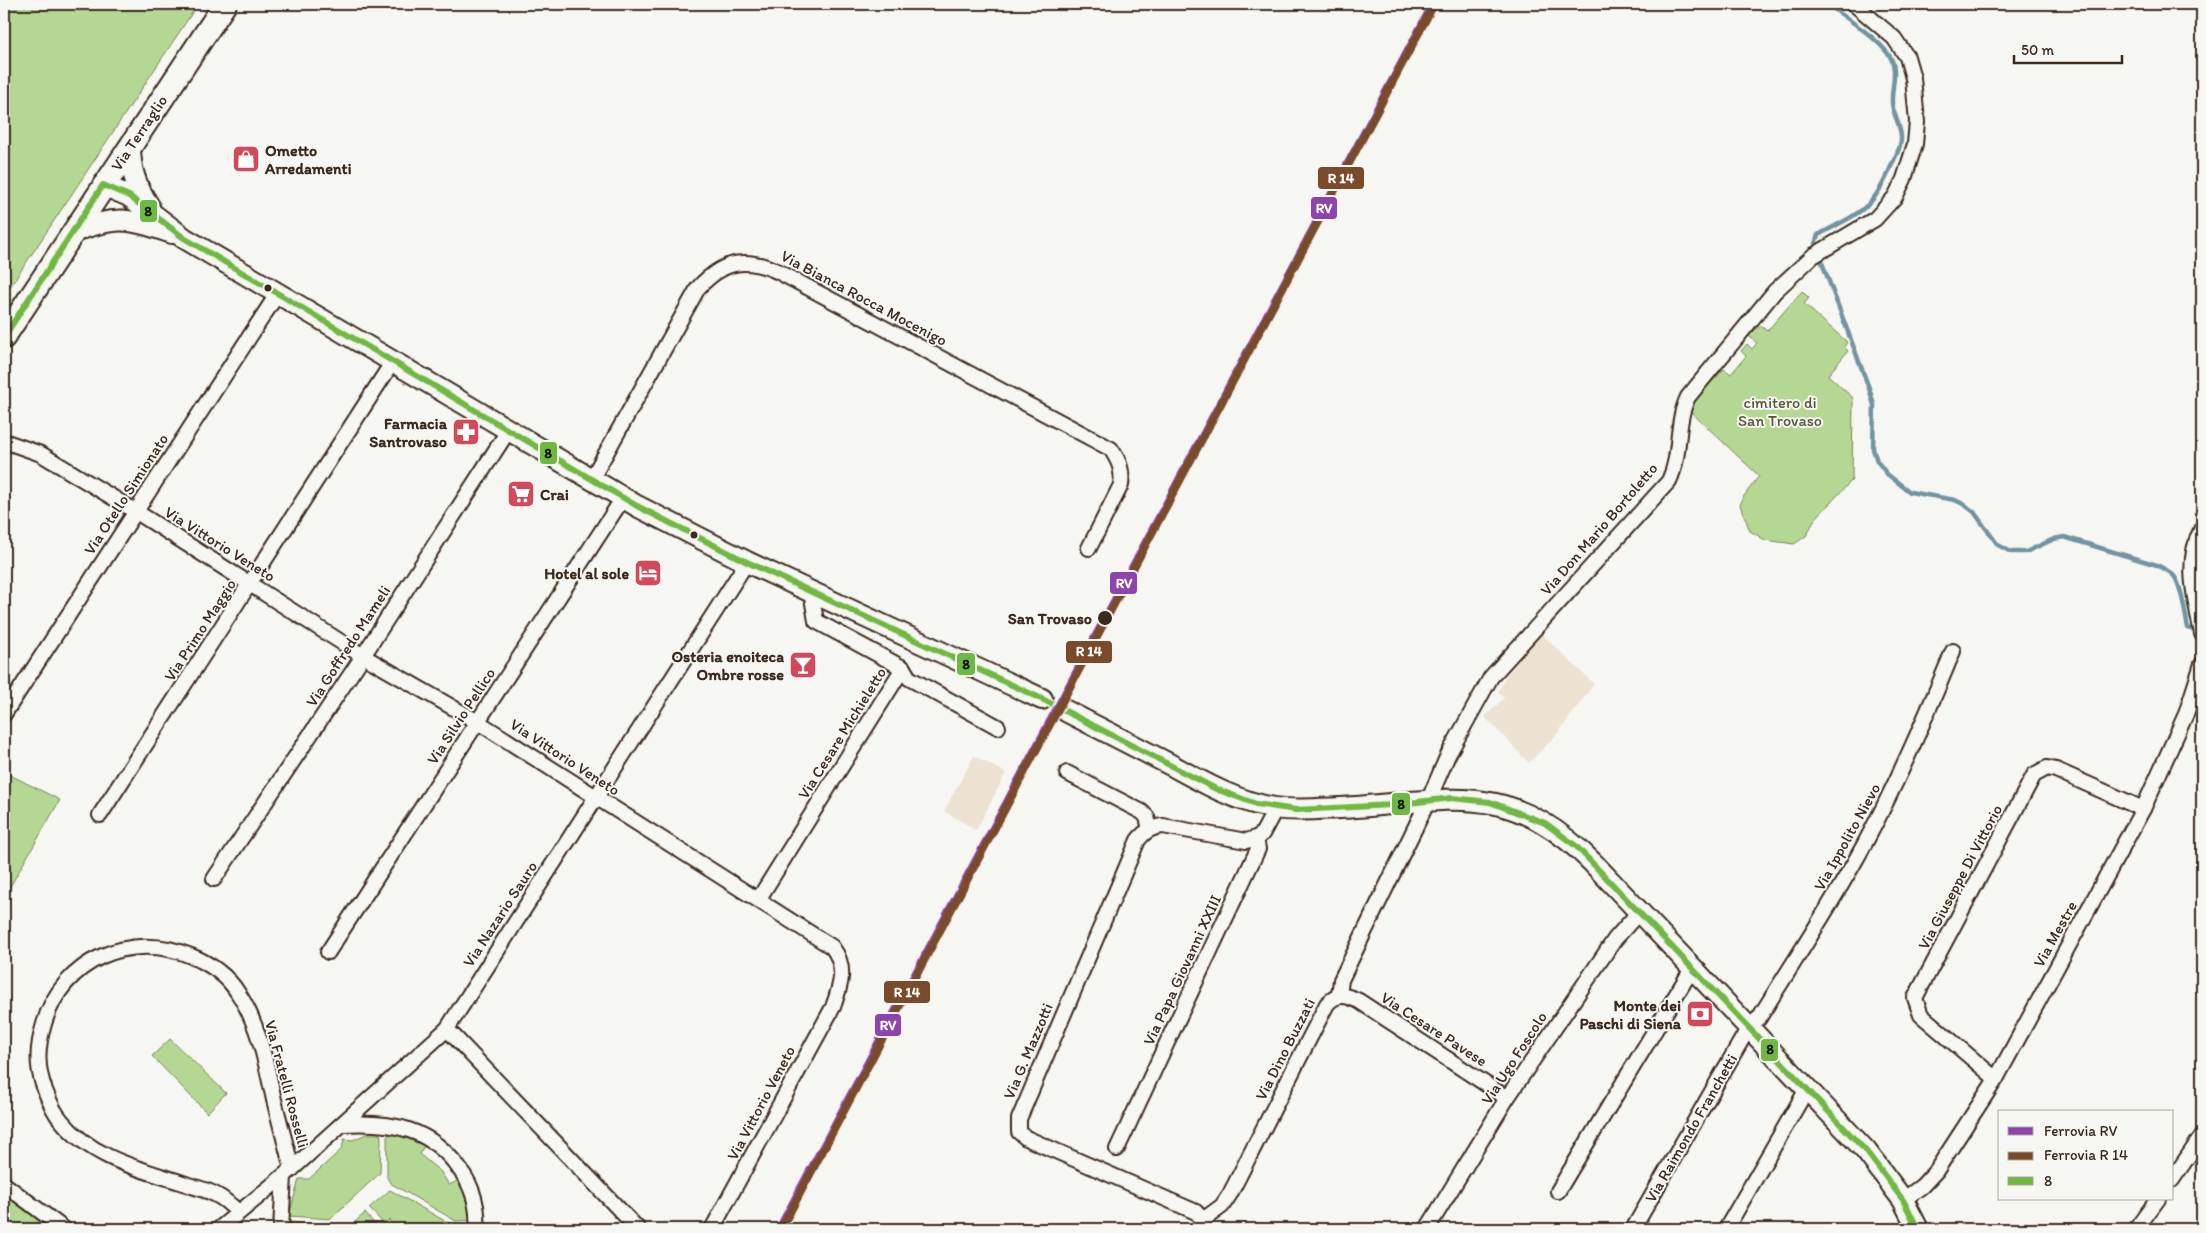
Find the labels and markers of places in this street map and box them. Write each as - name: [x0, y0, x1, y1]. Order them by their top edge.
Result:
- place label: Ometto Arredamenti: [264, 141, 352, 178]
- shop icon: Ometto Arredamenti: [231, 144, 261, 174]
- unlabelled marker: [263, 283, 273, 293]
- place label: Farmacia Santrovaso: [369, 414, 448, 451]
- pharmacy icon: Farmacia Santrovaso: [451, 417, 481, 447]
- supermarket icon: Crai: [506, 479, 536, 509]
- place label: Crai: [540, 485, 569, 504]
- unlabelled marker: [689, 530, 699, 540]
- hotel icon: Hotel al sole: [633, 558, 663, 588]
- place label: Hotel al sole: [544, 564, 629, 583]
- place label: San Trovaso: [1008, 609, 1092, 628]
- marker: San Trovaso: [1096, 609, 1114, 627]
- place label: Osteria enoiteca Ombre rosse: [671, 647, 784, 684]
- bar icon: Osteria enoiteca Ombre rosse: [788, 650, 818, 680]
- place label: Monte dei Paschi di Siena: [1579, 996, 1682, 1033]
- bank icon: Monte dei Paschi di Siena: [1685, 999, 1715, 1029]

